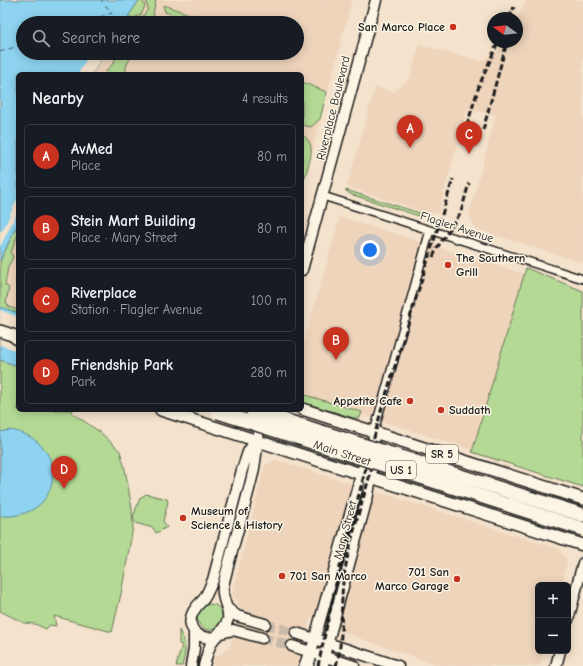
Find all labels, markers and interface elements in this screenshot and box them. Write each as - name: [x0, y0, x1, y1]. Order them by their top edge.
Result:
- north arrow: [487, 12, 523, 48]
- search box: [16, 16, 304, 60]
- place label: San Marco Place: [358, 20, 445, 34]
- marker: San Marco Place: [448, 22, 458, 32]
- icon: search: [30, 27, 52, 49]
- text: Search here: [62, 29, 140, 47]
- street label: Riverplace Boulevard: [313, 55, 353, 161]
- text: Nearby: [32, 89, 83, 108]
- text: 4 results: [242, 91, 288, 106]
- pin: A: [397, 115, 423, 148]
- pin: C: [456, 121, 482, 154]
- text: AvMed: [71, 140, 113, 158]
- text: A: [42, 149, 50, 164]
- text: 80 m: [257, 149, 287, 164]
- text: Place: [71, 158, 101, 173]
- street label: Flagler Avenue: [419, 209, 495, 245]
- text: Stein Mart Building: [71, 212, 196, 230]
- text: B: [42, 221, 50, 236]
- text: 80 m: [257, 221, 287, 236]
- text: Place · Mary Street: [71, 230, 177, 245]
- your location: [360, 240, 380, 260]
- place label: The Southern Grill: [456, 251, 525, 279]
- marker: The Southern Grill: [443, 260, 453, 270]
- text: Riverplace: [71, 284, 136, 302]
- text: C: [42, 293, 50, 308]
- text: 100 m: [251, 293, 287, 308]
- text: Station · Flagler Avenue: [71, 302, 202, 317]
- pin: B: [323, 327, 349, 360]
- text: Friendship Park: [71, 356, 173, 374]
- text: D: [42, 365, 50, 380]
- text: 280 m: [250, 365, 287, 380]
- text: Park: [71, 374, 96, 389]
- place label: Appetite Cafe: [334, 394, 402, 408]
- marker: Appetite Cafe: [405, 396, 415, 406]
- place label: Suddath: [449, 403, 491, 417]
- marker: Suddath: [436, 405, 446, 415]
- street label: Main Street: [311, 437, 373, 469]
- road number: SR 5: [426, 445, 458, 463]
- pin: D: [51, 456, 77, 489]
- road number: US 1: [386, 461, 416, 479]
- street label: Mary Street: [330, 498, 360, 561]
- place label: Museum of Science & History: [191, 504, 283, 532]
- marker: Museum of Science & History: [178, 513, 188, 523]
- place label: 701 San Marco Garage: [375, 565, 449, 593]
- place label: 701 San Marco: [290, 569, 367, 583]
- marker: 701 San Marco: [277, 571, 287, 581]
- marker: 701 San Marco Garage: [452, 574, 462, 584]
- map controls: [535, 582, 571, 654]
- button: +: [535, 582, 571, 618]
- button: −: [535, 618, 571, 654]

